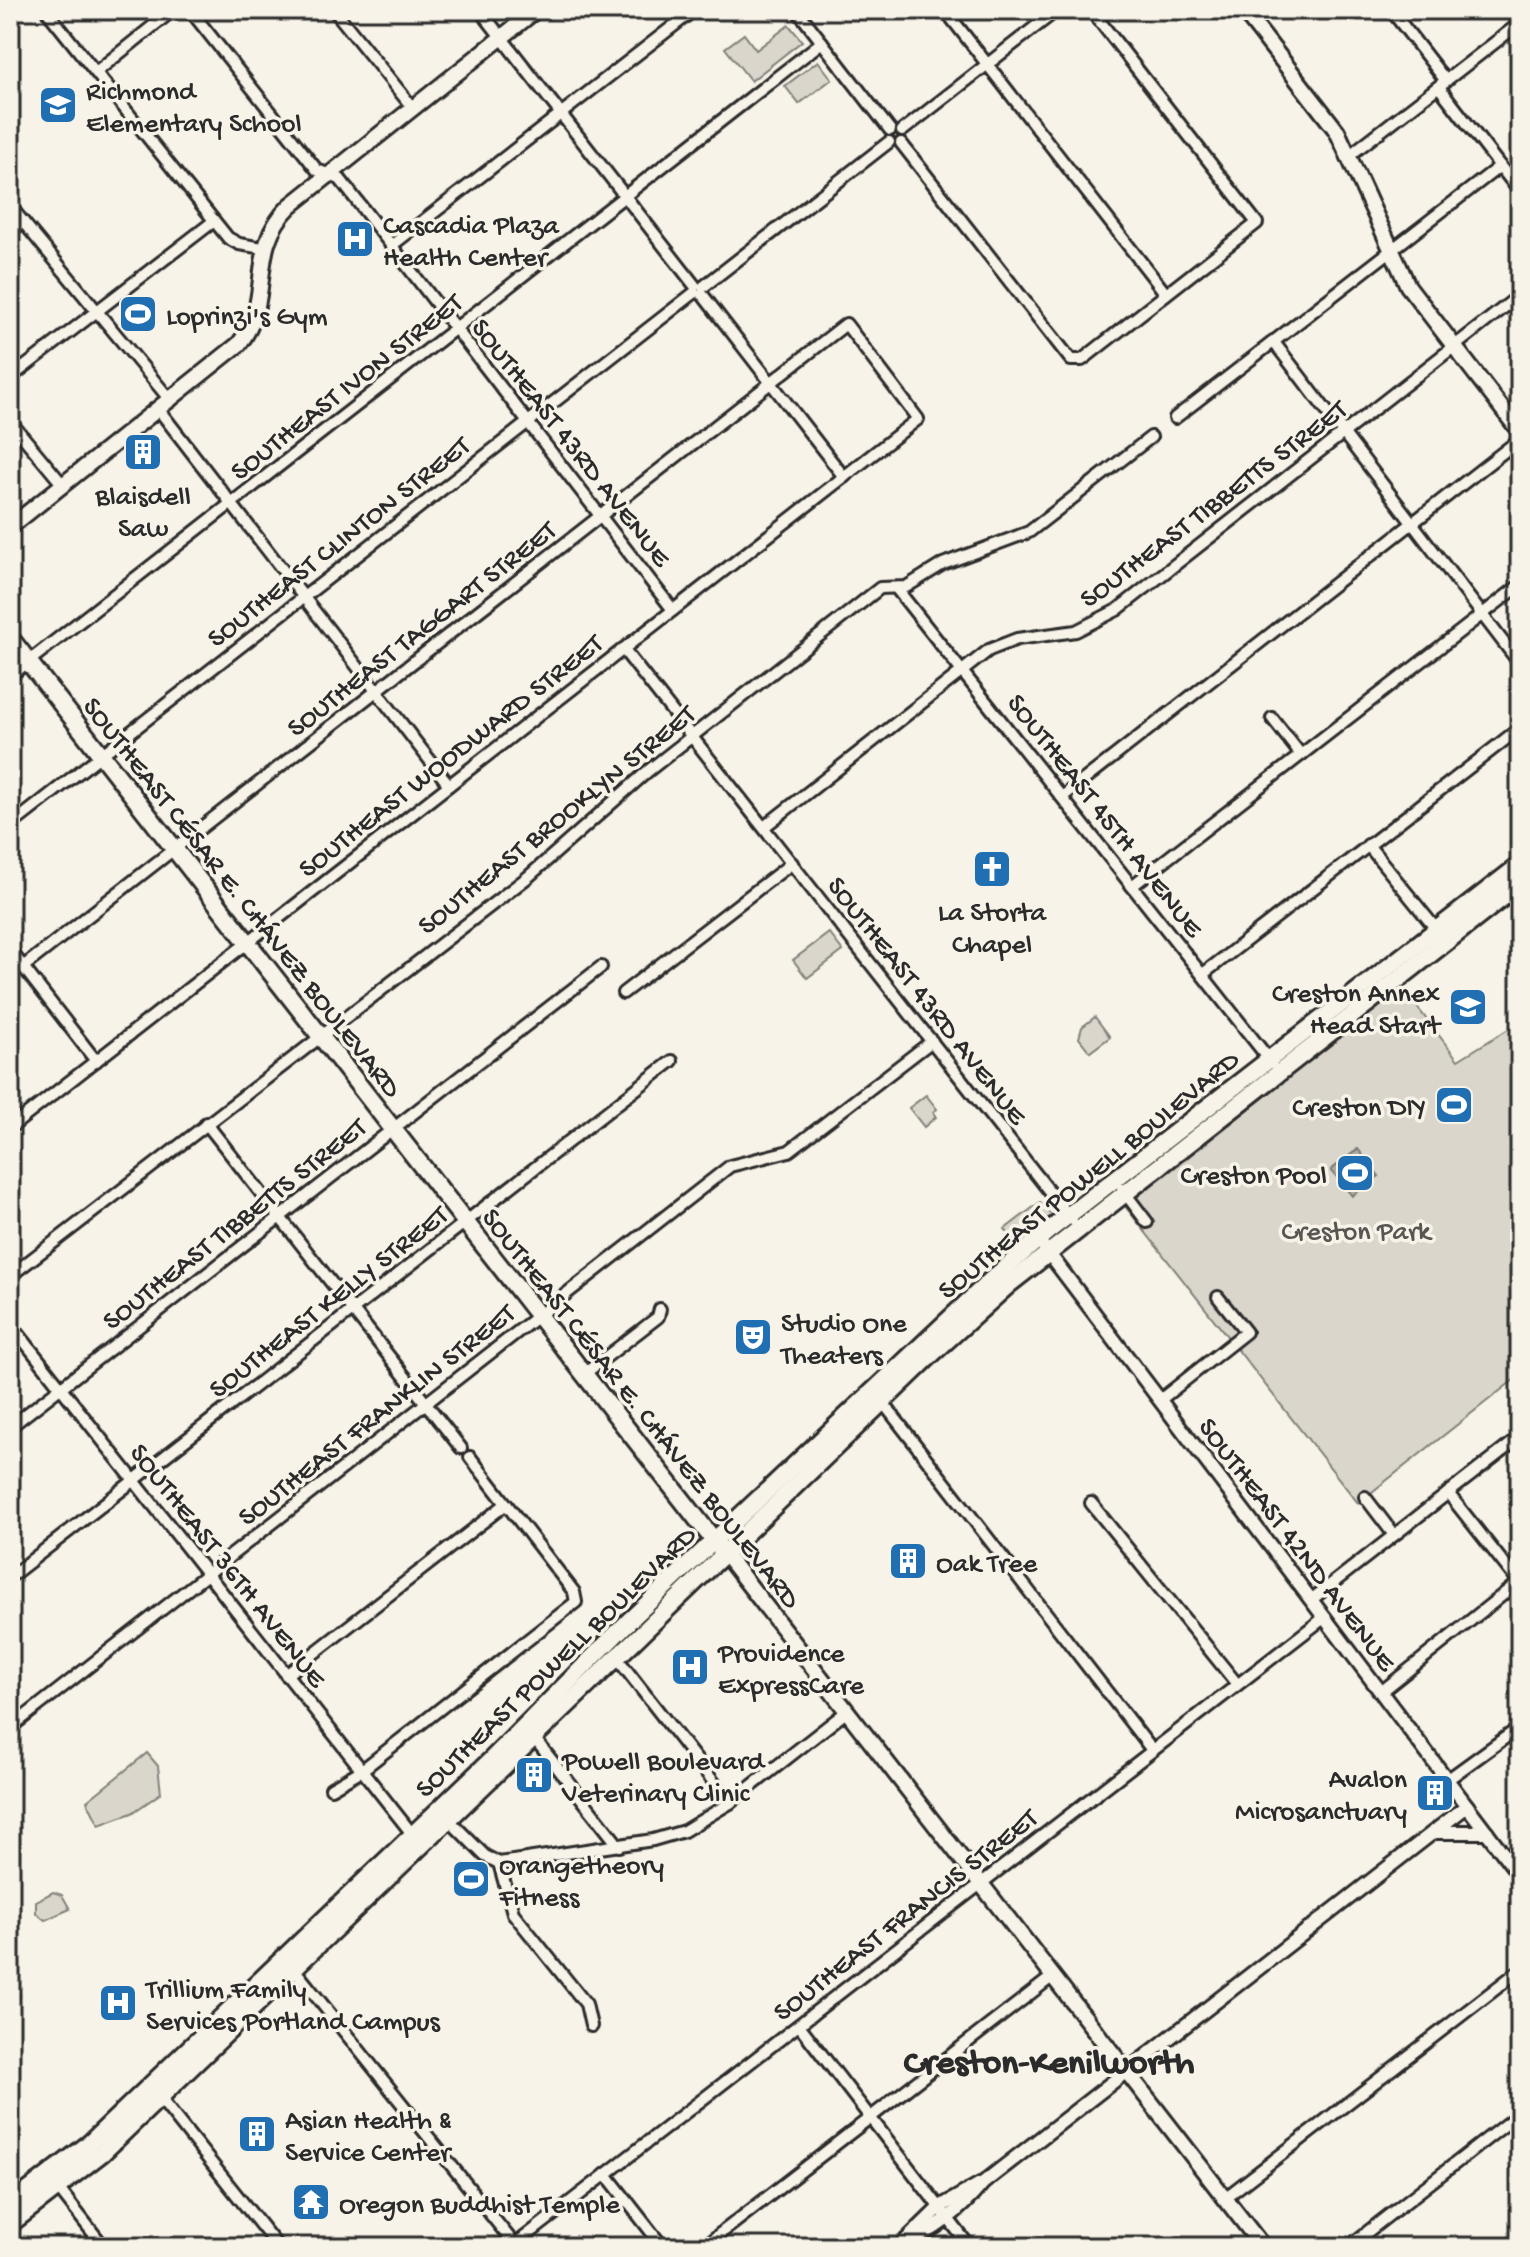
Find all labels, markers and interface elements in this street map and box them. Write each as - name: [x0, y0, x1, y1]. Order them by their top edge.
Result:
- place label: Richmond Elementary School: [86, 77, 302, 142]
- school or university icon: Richmond Elementary School: [37, 84, 79, 126]
- place label: Cascadia Plaza Health Center: [383, 211, 560, 276]
- hospital icon: Cascadia Plaza Health Center: [334, 218, 376, 260]
- street label: SOUTHEAST IVON STREET: [225, 287, 471, 489]
- sports icon: Loprinzi's Gym: [117, 293, 159, 335]
- place label: Loprinzi's Gym: [166, 302, 328, 335]
- street label: SOUTHEAST 43RD AVENUE: [462, 313, 678, 576]
- street label: SOUTHEAST TIBBETTS STREET: [1075, 394, 1356, 617]
- street label: SOUTHEAST CLINTON STREET: [202, 430, 479, 656]
- building icon: Blaisdell Saw: [122, 431, 164, 473]
- place label: Blaisdell Saw: [94, 482, 191, 547]
- street label: SOUTHEAST TAGGART STREET: [282, 514, 565, 746]
- street label: SOUTHEAST WOODWARD STREET: [293, 628, 611, 887]
- street label: SOUTHEAST 45TH AVENUE: [998, 688, 1210, 946]
- street label: SOUTHEAST CÉSAR E. CHÁVEZ BOULEVARD: [74, 692, 407, 1106]
- street label: SOUTHEAST BROOKLYN STREET: [412, 699, 704, 944]
- church icon: La Storta Chapel: [971, 848, 1013, 890]
- street label: SOUTHEAST 43RD AVENUE: [818, 871, 1034, 1134]
- place label: La Storta Chapel: [938, 898, 1048, 963]
- place label: Creston Annex Head Start: [1272, 979, 1443, 1044]
- school or university icon: Creston Annex Head Start: [1447, 986, 1489, 1028]
- street label: SOUTHEAST POWELL BOULEVARD: [933, 1044, 1248, 1308]
- sports icon: Creston DIY: [1433, 1084, 1475, 1126]
- place label: Creston DIY: [1292, 1093, 1426, 1126]
- street label: SOUTHEAST TIBBETTS STREET: [97, 1111, 375, 1339]
- sports icon: Creston Pool: [1334, 1152, 1376, 1194]
- place label: Creston Pool: [1181, 1161, 1327, 1194]
- street label: SOUTHEAST KELLY STREET: [204, 1199, 457, 1407]
- street label: SOUTHEAST CÉSAR E. CHÁVEZ BOULEVARD: [473, 1203, 806, 1617]
- park label: Creston Park: [1281, 1217, 1433, 1250]
- street label: SOUTHEAST FRANKLIN STREET: [233, 1297, 524, 1535]
- place label: Studio One Theaters: [779, 1309, 907, 1374]
- theatre icon: Studio One Theaters: [732, 1316, 774, 1358]
- street label: SOUTHEAST 42ND AVENUE: [1189, 1413, 1402, 1680]
- street label: SOUTHEAST 36TH AVENUE: [121, 1438, 333, 1697]
- street label: SOUTHEAST POWELL BOULEVARD: [410, 1520, 705, 1806]
- building icon: Oak Tree: [887, 1540, 929, 1582]
- place label: Oak Tree: [936, 1549, 1038, 1582]
- place label: Providence ExpressCare: [717, 1639, 865, 1704]
- hospital icon: Providence ExpressCare: [669, 1646, 711, 1688]
- place label: Powell Boulevard Veterinary Clinic: [561, 1747, 767, 1812]
- building icon: Powell Boulevard Veterinary Clinic: [513, 1754, 555, 1796]
- place label: Avalon Microsanctuary: [1235, 1765, 1408, 1830]
- building icon: Avalon Microsanctuary: [1414, 1772, 1456, 1814]
- street label: SOUTHEAST FRANCIS STREET: [768, 1802, 1047, 2030]
- place label: Orangetheory Fitness: [498, 1851, 664, 1916]
- sports icon: Orangetheory Fitness: [450, 1858, 492, 1900]
- place label: Trillium Family Services Portland Campus: [144, 1975, 441, 2040]
- hospital icon: Trillium Family Services Portland Campus: [97, 1982, 139, 2024]
- district label: Creston-Kenilworth: [904, 2044, 1194, 2087]
- place label: Asian Health & Service Center: [285, 2106, 452, 2171]
- building icon: Asian Health & Service Center: [236, 2113, 278, 2155]
- temple icon: Oregon Buddhist Temple: [290, 2181, 332, 2223]
- place label: Oregon Buddhist Temple: [339, 2190, 620, 2223]

